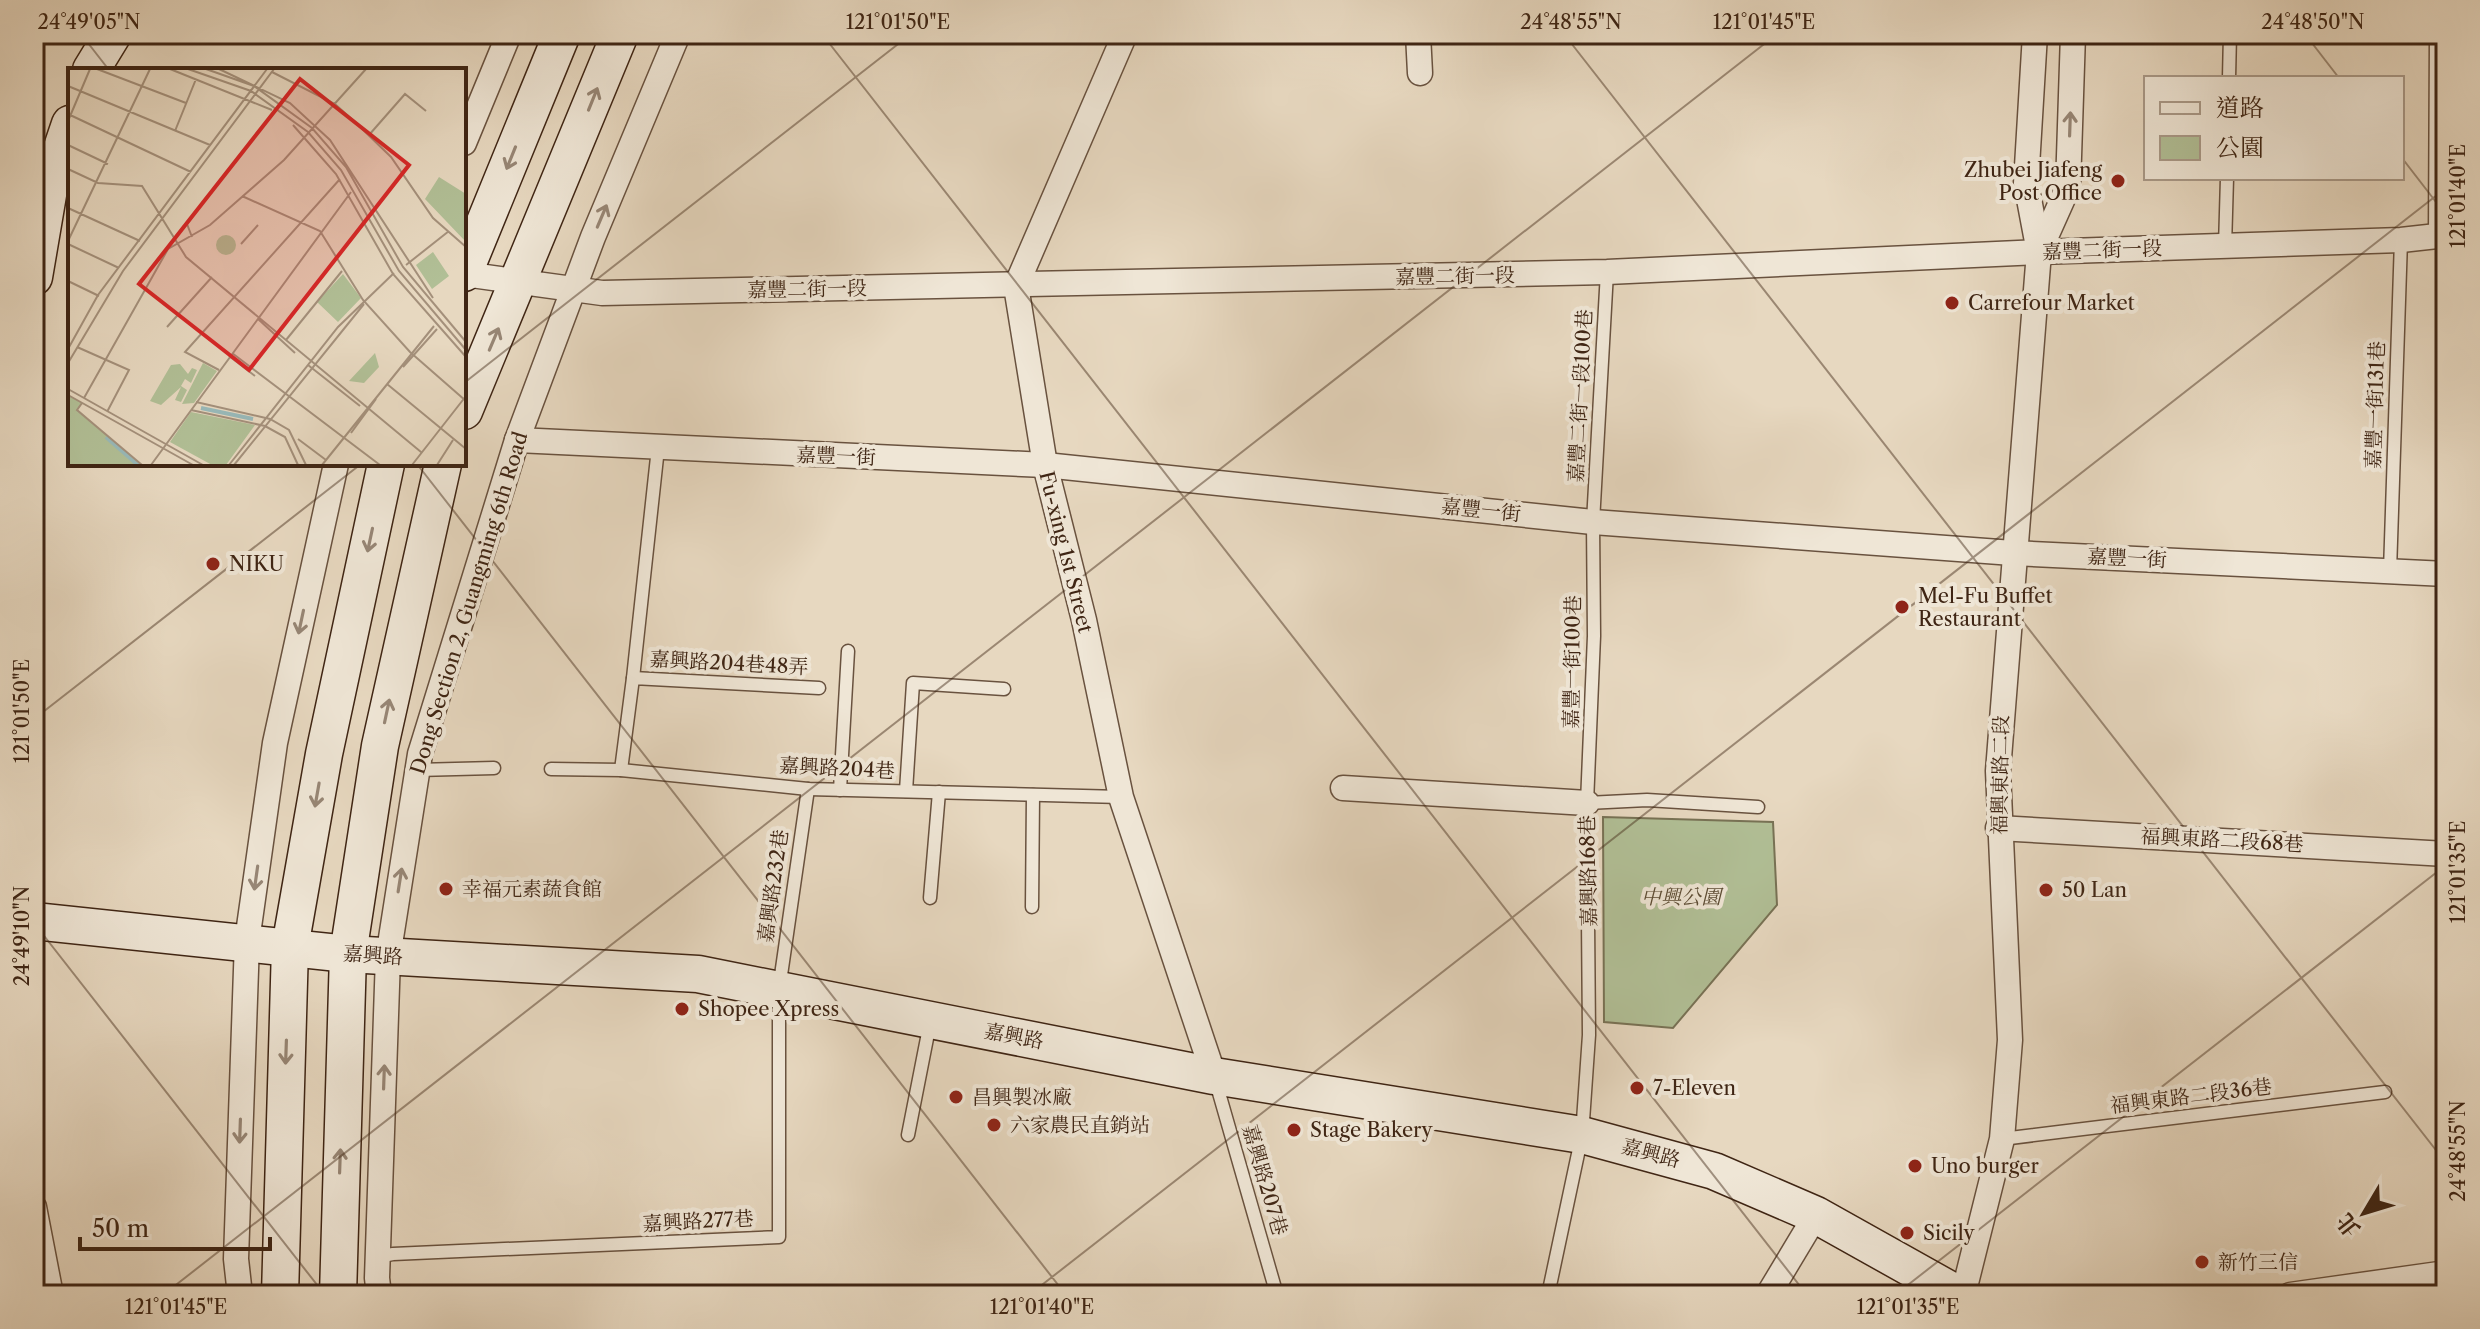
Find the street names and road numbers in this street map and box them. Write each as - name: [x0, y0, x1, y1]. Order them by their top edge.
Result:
- street label: 嘉豐二街一段: [2042, 236, 2162, 264]
- street label: 嘉豐二街一段: [1395, 263, 1515, 289]
- street label: 嘉豐二街一段: [747, 276, 867, 302]
- street label: 嘉豐二街一段100巷: [1563, 309, 1597, 483]
- street label: 嘉豐一街131巷: [2361, 341, 2389, 469]
- street label: Dong Section 2, Guangming 6th Road: [405, 429, 533, 777]
- street label: 嘉豐一街: [796, 443, 876, 469]
- street label: Fu-xing 1st Street: [1034, 469, 1098, 635]
- street label: 嘉豐一街: [1440, 494, 1522, 526]
- street label: 嘉豐一街: [2086, 544, 2168, 572]
- street label: 嘉豐一街100巷: [1559, 595, 1585, 729]
- street label: 嘉興路204巷48弄: [649, 647, 809, 679]
- street label: 福興東路二段: [1987, 715, 2013, 835]
- street label: 嘉興路204巷: [779, 753, 895, 783]
- street label: 嘉興路168巷: [1575, 815, 1601, 927]
- street label: 福興東路二段68巷: [2140, 824, 2304, 856]
- street label: 嘉興路232巷: [753, 828, 793, 944]
- street label: 嘉興路: [342, 941, 404, 969]
- street label: 嘉興路: [982, 1018, 1046, 1054]
- street label: 福興東路二段36巷: [2109, 1074, 2273, 1118]
- street label: 嘉興路207巷: [1238, 1122, 1292, 1238]
- street label: 嘉興路: [1619, 1134, 1683, 1172]
- street label: 嘉興路277巷: [642, 1206, 754, 1236]

